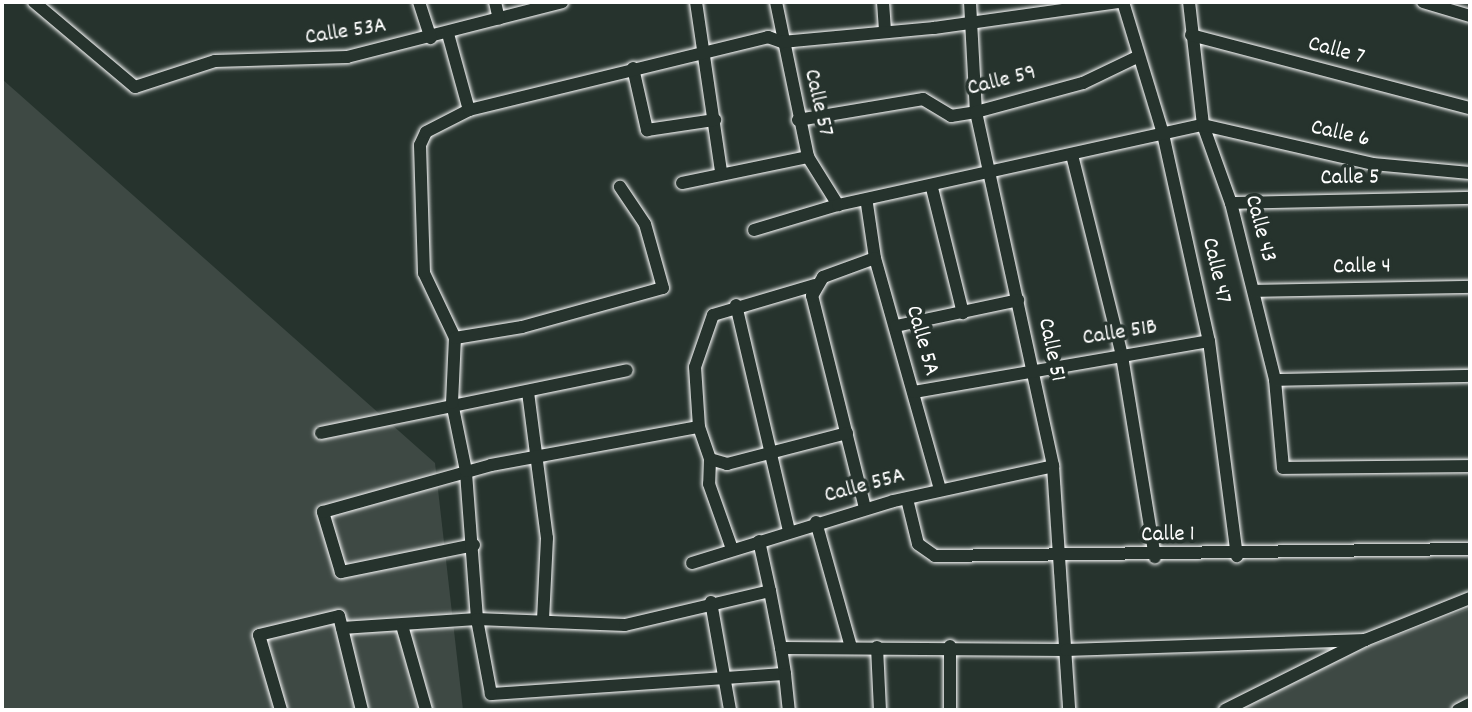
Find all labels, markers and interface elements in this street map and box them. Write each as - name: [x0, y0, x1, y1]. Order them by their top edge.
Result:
- street label: Calle 53A: [303, 13, 389, 53]
- street label: Calle 7: [1305, 31, 1367, 73]
- street label: Calle 59: [965, 60, 1039, 104]
- street label: Calle 57: [796, 67, 838, 139]
- street label: Calle 6: [1308, 115, 1372, 155]
- street label: Calle 5: [1320, 165, 1380, 193]
- street label: Calle 43: [1237, 192, 1281, 266]
- street label: Calle 47: [1194, 235, 1236, 307]
- street label: Calle 4: [1333, 254, 1391, 282]
- street label: Calle 5A: [898, 303, 944, 379]
- street label: Calle 51B: [1081, 314, 1159, 354]
- street label: Calle 51: [1030, 316, 1070, 384]
- street label: Calle 55A: [822, 463, 908, 511]
- street label: Calle 1: [1141, 522, 1195, 550]

